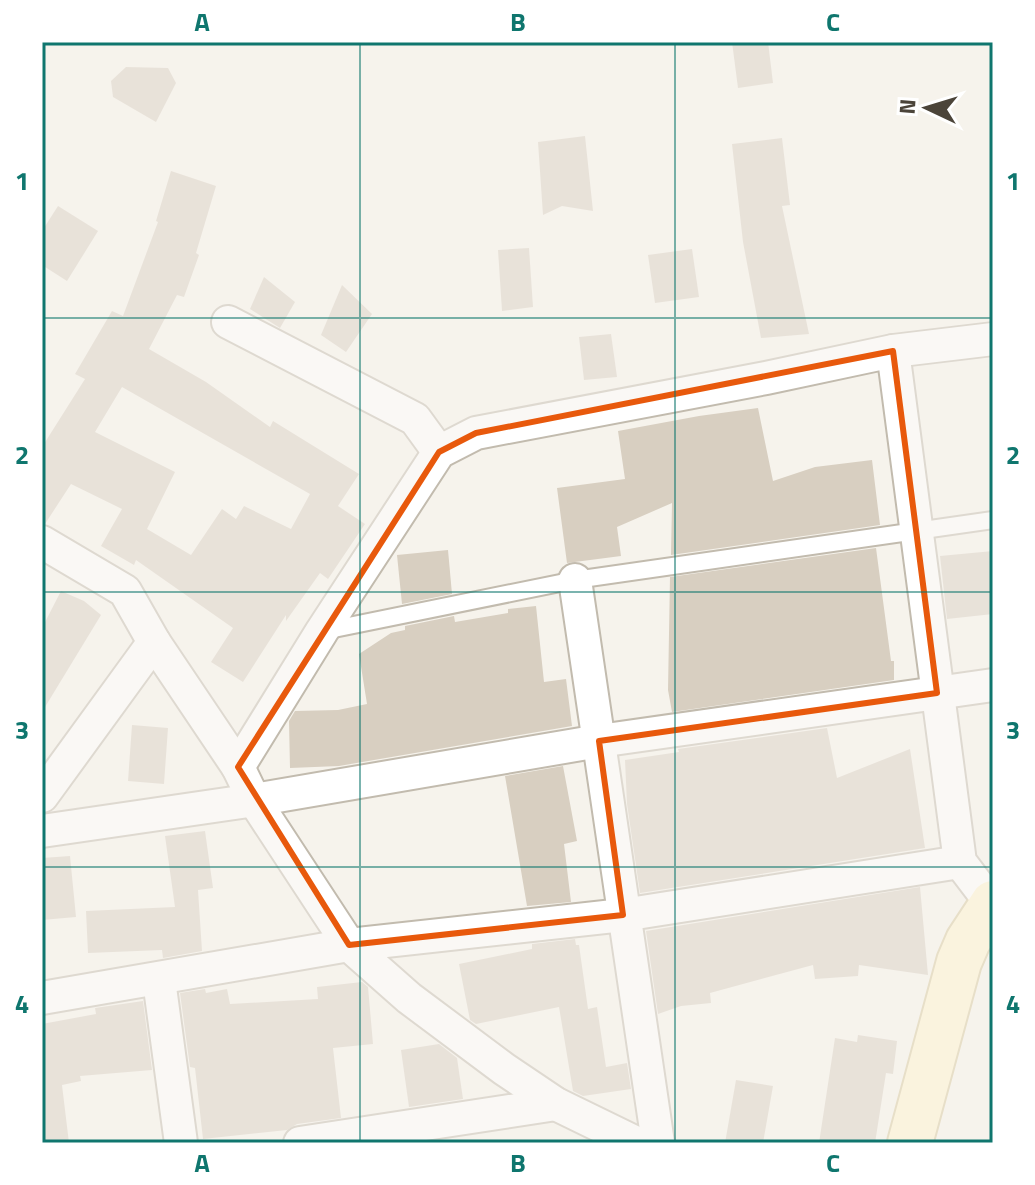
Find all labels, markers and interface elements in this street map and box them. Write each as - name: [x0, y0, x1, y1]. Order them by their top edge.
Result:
- text: A: [194, 2, 210, 41]
- text: B: [510, 2, 526, 41]
- text: C: [826, 2, 840, 41]
- north arrow: [887, 68, 967, 148]
- text: N: [890, 98, 925, 115]
- text: 1: [15, 161, 29, 200]
- text: 1: [1006, 161, 1020, 200]
- text: 2: [15, 435, 29, 474]
- text: 2: [1006, 435, 1020, 474]
- text: 3: [15, 710, 29, 749]
- text: 3: [1006, 710, 1020, 749]
- text: 4: [15, 984, 29, 1023]
- text: 4: [1006, 984, 1020, 1023]
- text: A: [194, 1143, 210, 1182]
- text: B: [510, 1143, 526, 1182]
- text: C: [826, 1143, 840, 1182]

